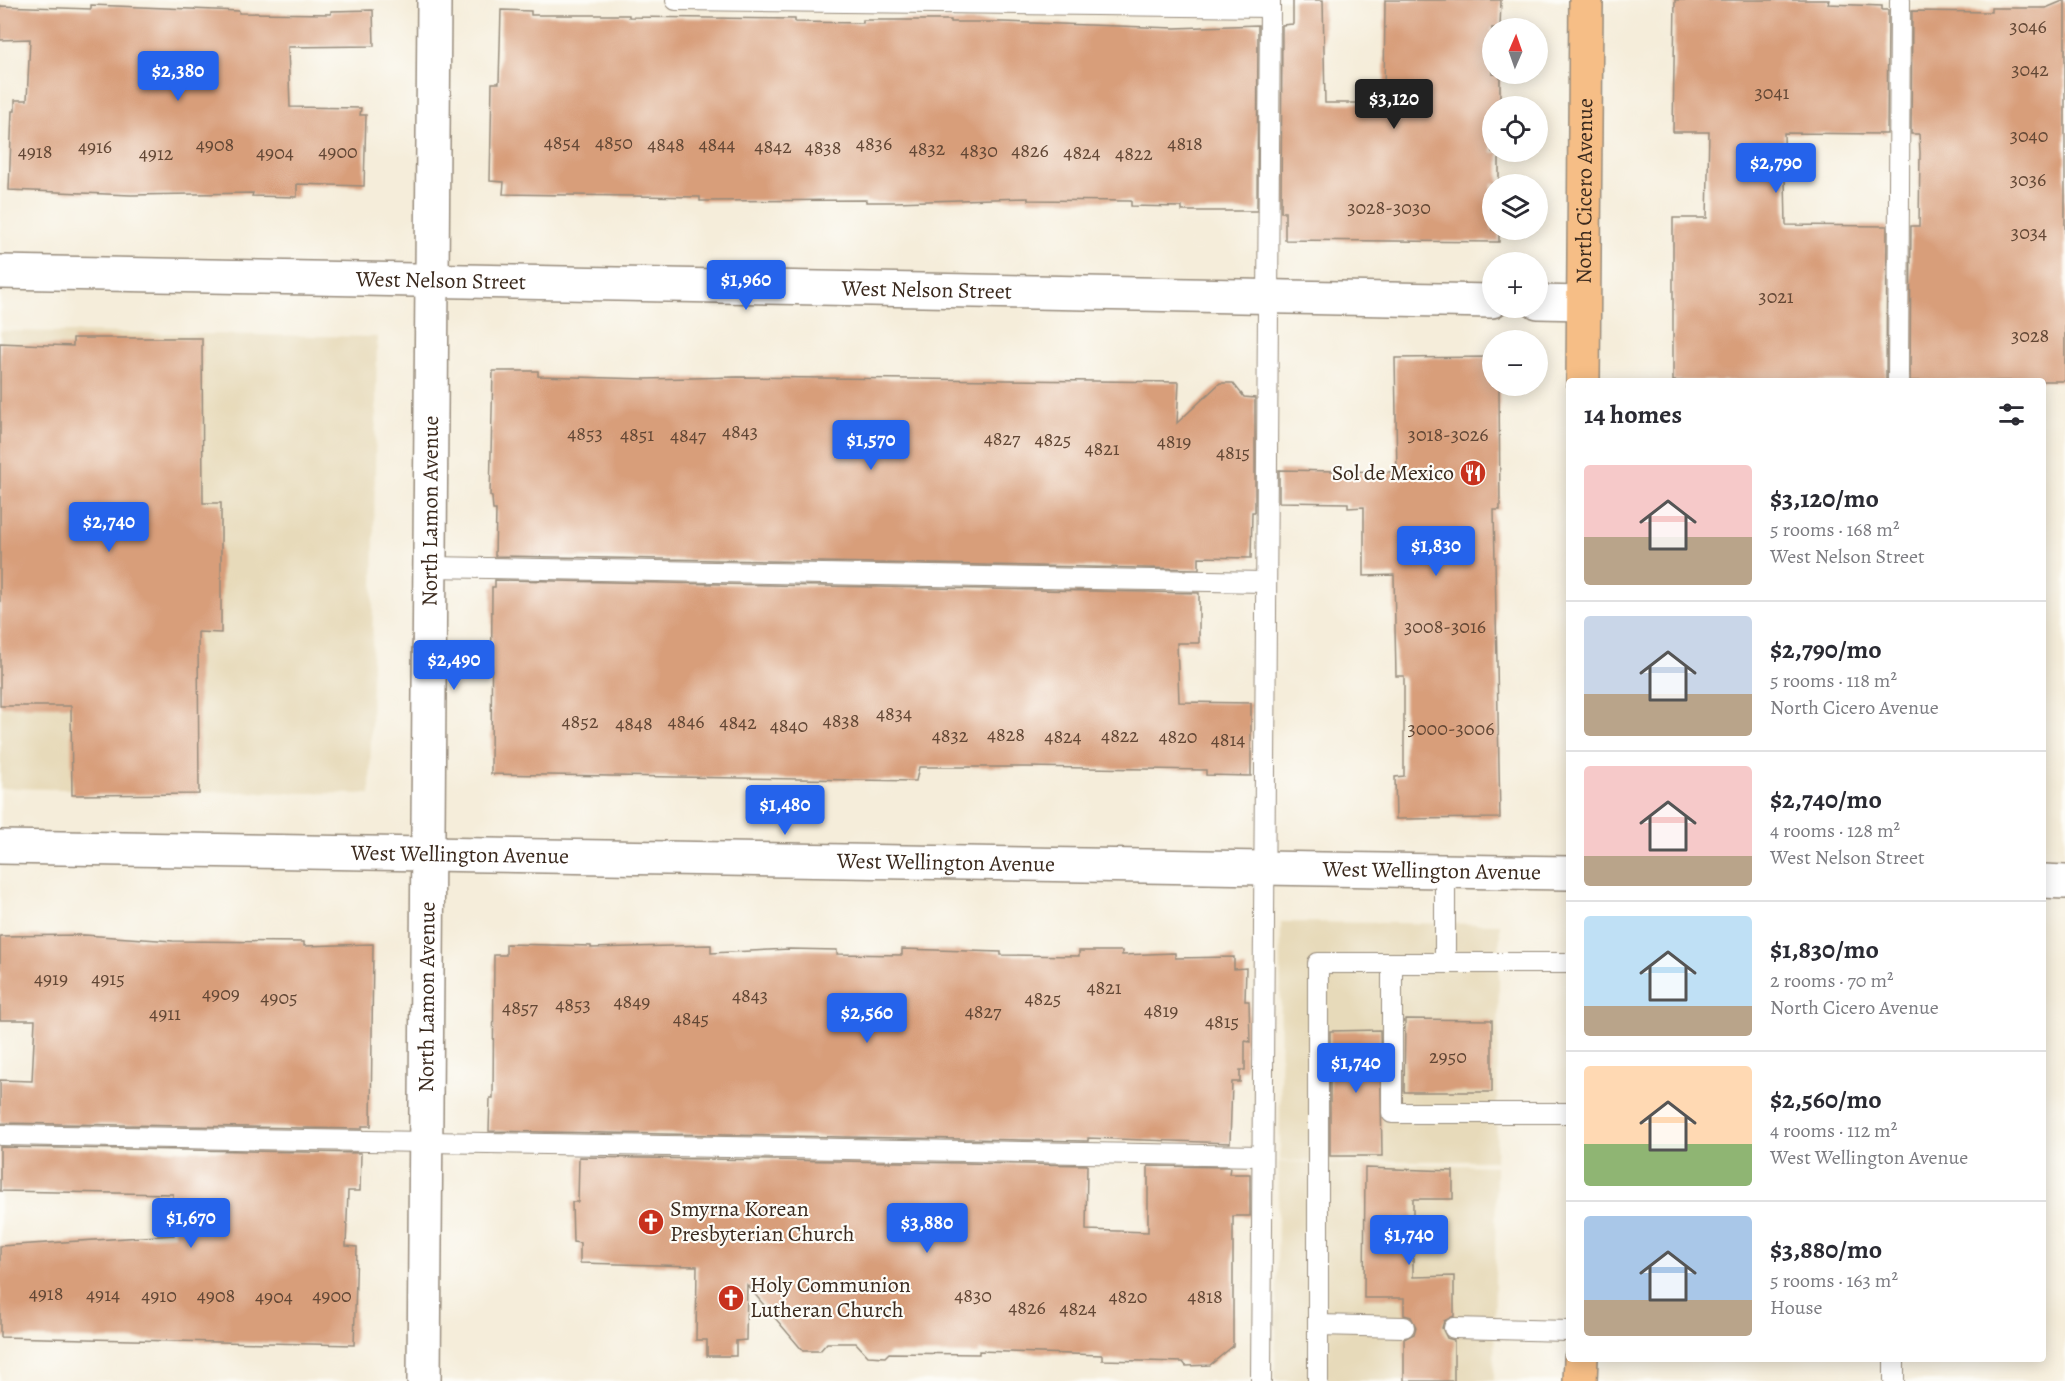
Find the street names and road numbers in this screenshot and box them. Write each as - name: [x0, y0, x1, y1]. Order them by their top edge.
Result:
- street label: North Cicero Avenue: [1569, 98, 1600, 284]
- street label: West Nelson Street: [355, 264, 526, 297]
- street label: West Nelson Street: [840, 273, 1012, 307]
- street label: North Lamon Avenue: [415, 415, 446, 607]
- street label: West Wellington Avenue: [350, 838, 569, 871]
- street label: West Wellington Avenue: [836, 846, 1055, 879]
- street label: West Wellington Avenue: [1321, 854, 1541, 888]
- street label: North Lamon Avenue: [411, 901, 442, 1093]

